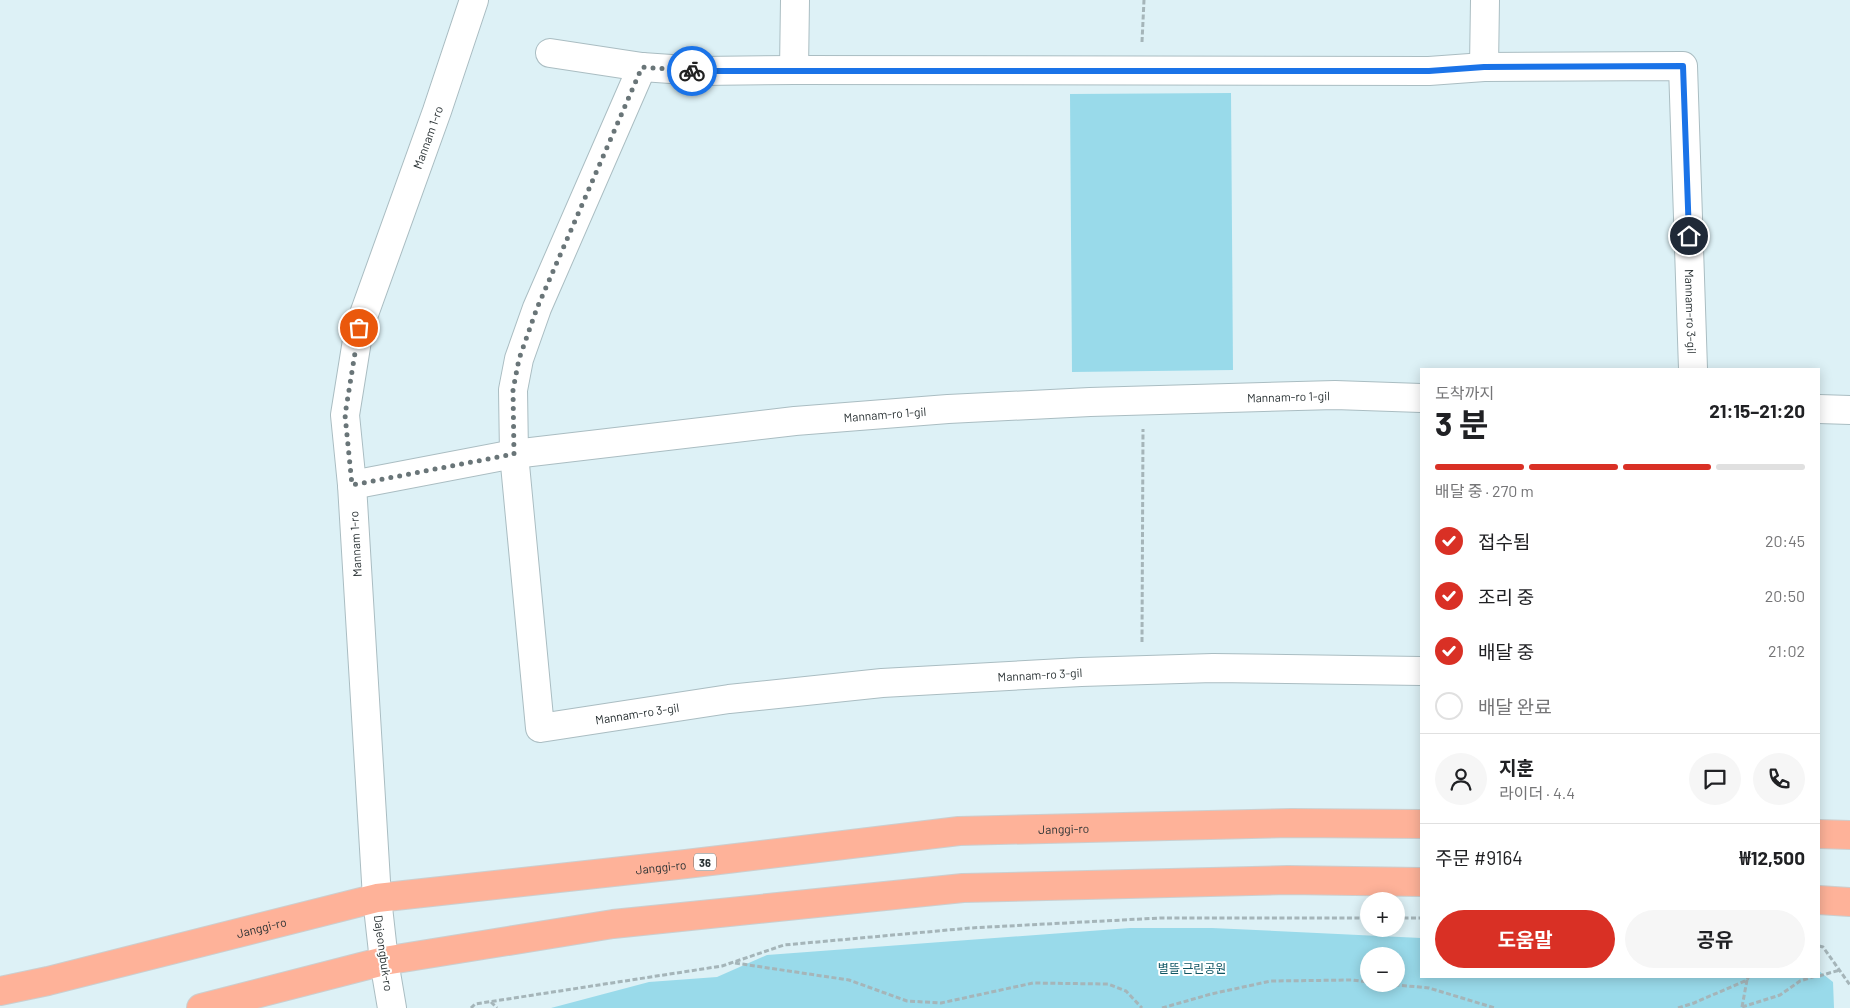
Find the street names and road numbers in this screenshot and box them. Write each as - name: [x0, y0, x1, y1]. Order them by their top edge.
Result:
- street label: Mannam 1-ro: [410, 104, 445, 171]
- street label: Mannam-ro 3-gil: [1683, 269, 1699, 354]
- street label: Mannam-ro 1-gil: [1247, 388, 1330, 405]
- street label: Mannam-ro 1-gil: [843, 404, 927, 424]
- street label: Mannam 1-ro: [346, 511, 364, 577]
- street label: Mannam-ro 3-gil: [997, 665, 1083, 684]
- street label: Mannam-ro 3-gil: [594, 700, 680, 726]
- street label: Janggi-ro: [1038, 821, 1089, 836]
- road number: 36: [694, 854, 716, 870]
- street label: Janggi-ro: [635, 857, 687, 877]
- street label: Janggi-ro: [235, 914, 288, 940]
- street label: Dajeongbuk-ro: [372, 914, 396, 992]

